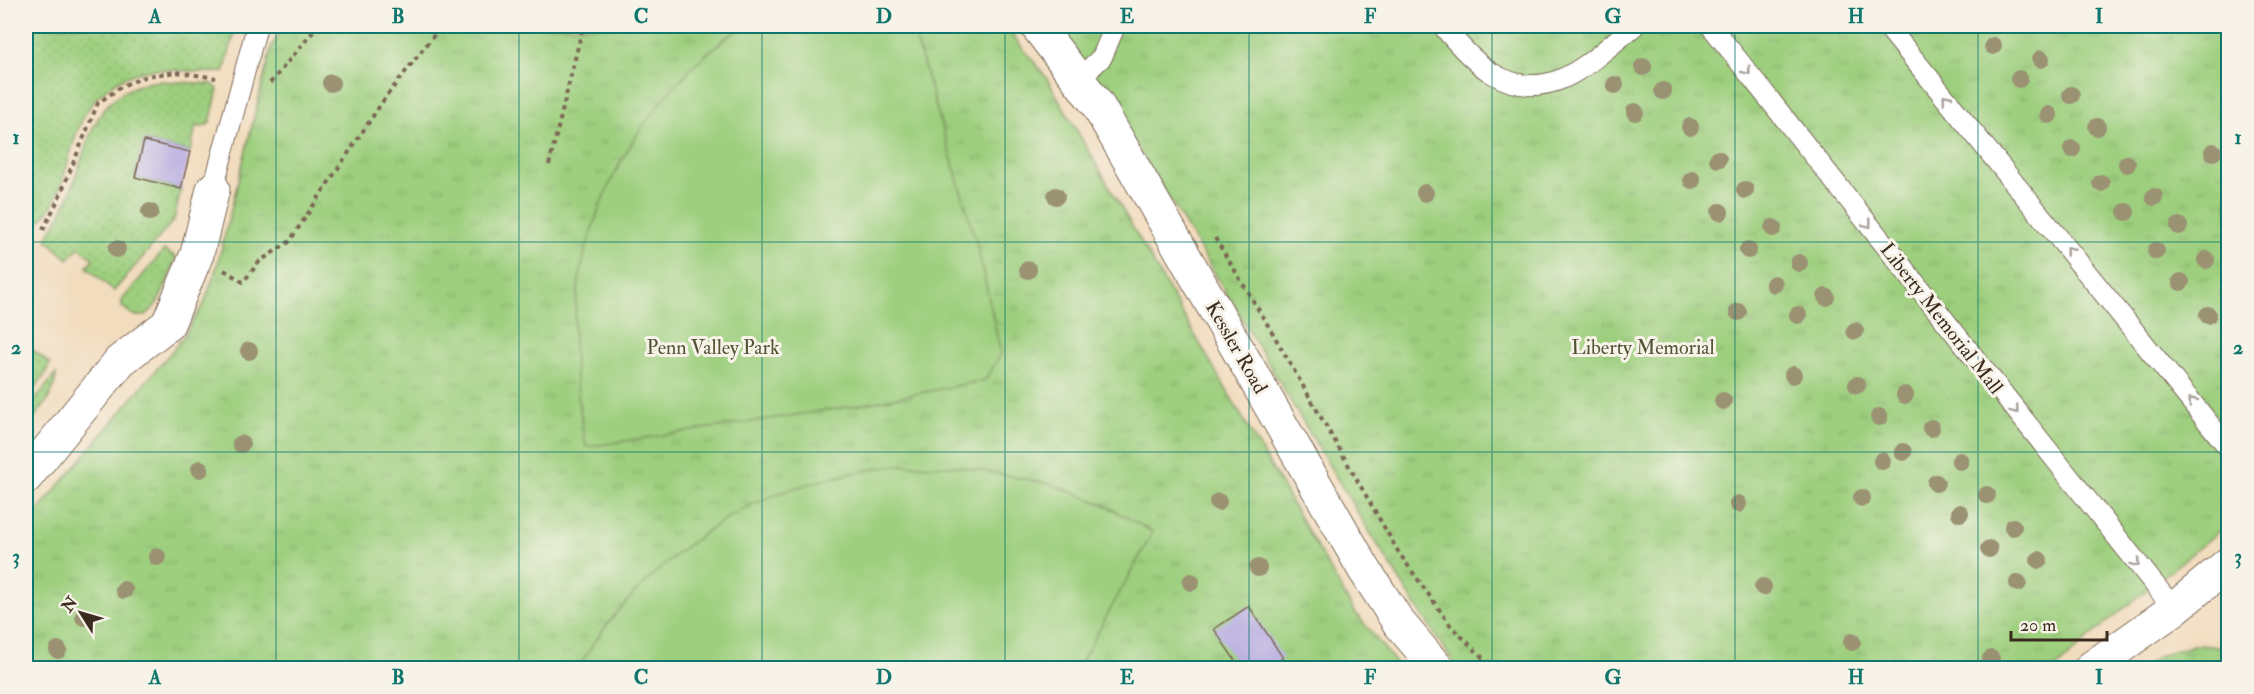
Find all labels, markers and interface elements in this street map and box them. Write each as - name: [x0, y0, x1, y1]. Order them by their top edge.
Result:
- text: A: [148, 4, 162, 29]
- text: B: [391, 4, 405, 29]
- text: C: [634, 4, 648, 29]
- text: D: [876, 4, 892, 29]
- text: E: [1120, 4, 1135, 29]
- text: F: [1364, 4, 1377, 29]
- text: G: [1605, 4, 1622, 29]
- text: H: [1848, 4, 1864, 29]
- text: I: [2095, 4, 2103, 29]
- one-way arrow: [1739, 65, 1750, 76]
- one-way arrow: [1943, 94, 1954, 105]
- text: 1: [12, 125, 20, 150]
- text: 1: [2234, 125, 2242, 150]
- one-way arrow: [1861, 217, 1872, 228]
- street label: Liberty Memorial Mall: [1875, 238, 2009, 399]
- one-way arrow: [2065, 245, 2076, 256]
- street label: Kessler Road: [1200, 297, 1273, 398]
- text: 2: [11, 335, 21, 360]
- park label: Penn Valley Park: [647, 335, 780, 360]
- park label: Liberty Memorial: [1571, 335, 1715, 360]
- text: 2: [2233, 335, 2243, 360]
- one-way arrow: [2188, 397, 2199, 408]
- one-way arrow: [2008, 403, 2019, 414]
- text: 3: [12, 544, 20, 569]
- text: 3: [2234, 544, 2242, 569]
- one-way arrow: [2129, 556, 2140, 567]
- north arrow: [51, 583, 111, 643]
- text: N: [57, 592, 83, 617]
- scale bar: [2011, 604, 2107, 642]
- text: 20 m: [2020, 614, 2056, 637]
- text: A: [148, 665, 162, 690]
- text: B: [391, 665, 405, 690]
- text: C: [634, 665, 648, 690]
- text: D: [876, 665, 892, 690]
- text: E: [1120, 665, 1135, 690]
- text: F: [1364, 665, 1377, 690]
- text: G: [1605, 665, 1622, 690]
- text: H: [1848, 665, 1864, 690]
- text: I: [2095, 665, 2103, 690]

